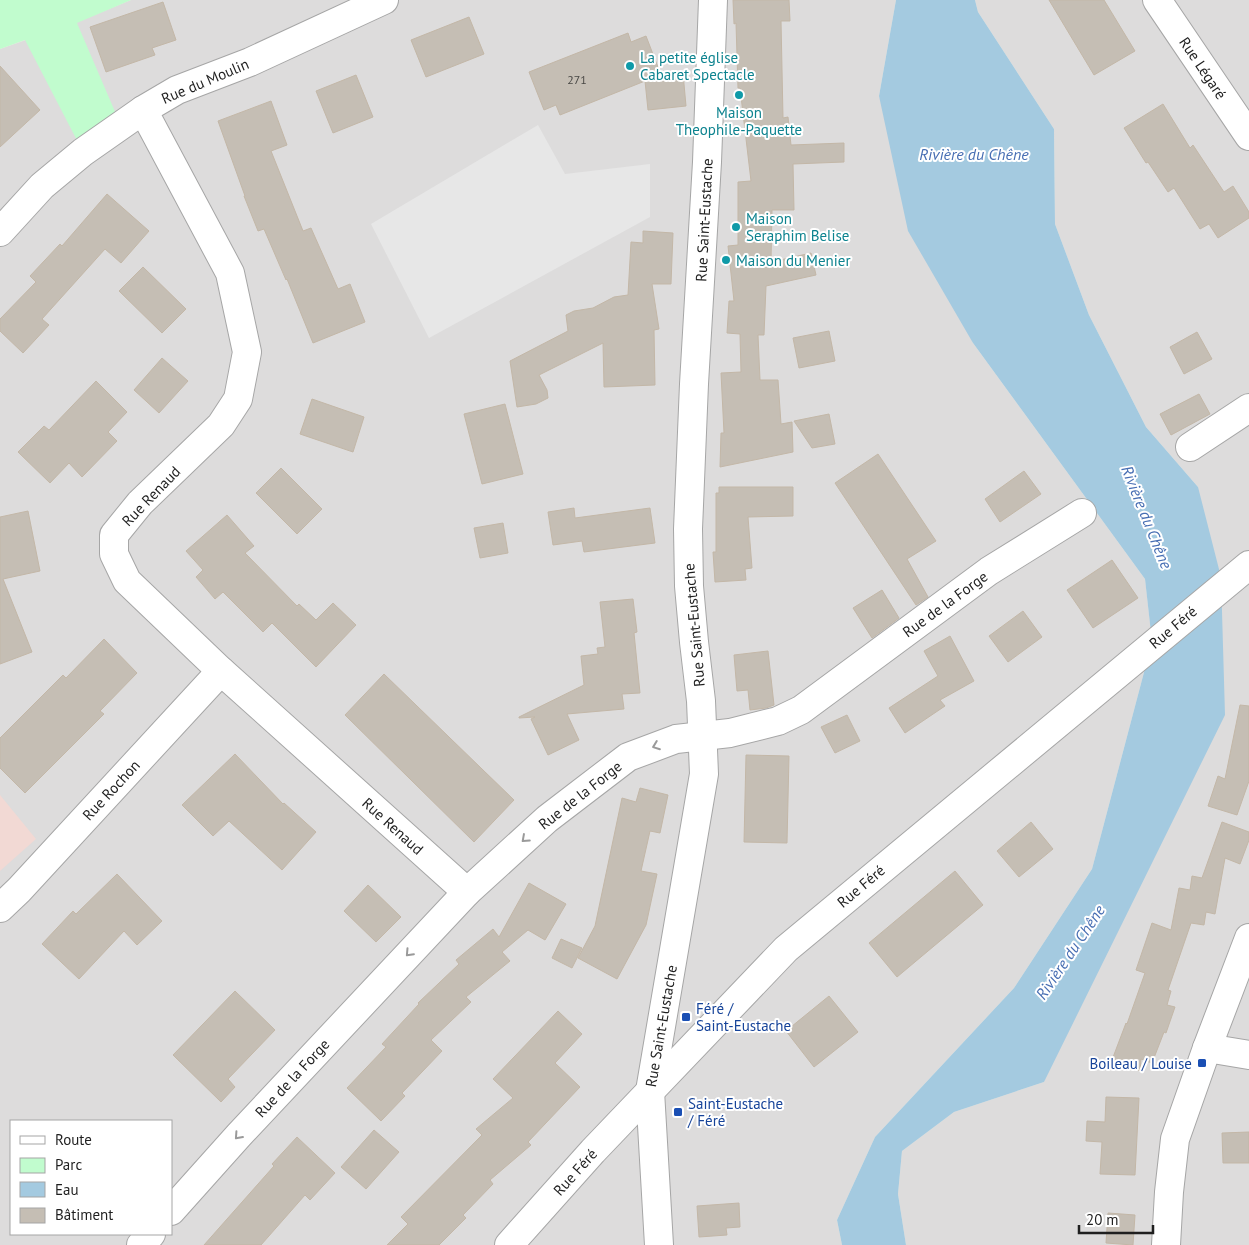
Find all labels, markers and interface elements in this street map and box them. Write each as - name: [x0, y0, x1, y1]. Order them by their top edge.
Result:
- street label: Rue Légaré: [1175, 33, 1231, 103]
- place label: La petite église Cabaret Spectacle: [640, 48, 755, 84]
- street label: Rue du Moulin: [158, 54, 252, 108]
- marker: La petite église Cabaret Spectacle: [624, 60, 636, 72]
- house number: 271: [567, 72, 587, 87]
- marker: Maison Theophile-Paquette: [733, 89, 745, 101]
- place label: Maison Theophile-Paquette: [676, 103, 802, 139]
- water label: Rivière du Chêne: [919, 144, 1029, 164]
- street label: Rue Saint-Eustache: [691, 158, 717, 282]
- place label: Maison Seraphim Belise: [746, 209, 849, 245]
- marker: Maison Seraphim Belise: [730, 221, 742, 233]
- place label: Maison du Menier: [736, 251, 850, 270]
- marker: Maison du Menier: [720, 254, 732, 266]
- street label: Rue Renaud: [118, 462, 184, 530]
- water label: Rivière du Chêne: [1117, 462, 1177, 572]
- street label: Rue Saint-Eustache: [679, 563, 709, 687]
- street label: Rue de la Forge: [899, 567, 991, 641]
- street label: Rue Féré: [1145, 602, 1201, 652]
- one-way arrow: [653, 740, 661, 750]
- street label: Rue Rochon: [78, 756, 144, 824]
- street label: Rue de la Forge: [535, 757, 625, 833]
- street label: Rue Renaud: [358, 793, 428, 859]
- one-way arrow: [521, 834, 530, 843]
- street label: Rue Féré: [833, 861, 889, 911]
- water label: Rivière du Chêne: [1031, 901, 1109, 1003]
- one-way arrow: [406, 948, 415, 957]
- street label: Rue Saint-Eustache: [641, 963, 681, 1089]
- place label: Féré / Saint-Eustache: [696, 999, 791, 1035]
- marker: Féré / Saint-Eustache: [680, 1011, 692, 1023]
- street label: Rue de la Forge: [251, 1035, 333, 1121]
- place label: Boileau / Louise: [1089, 1054, 1192, 1073]
- marker: Boileau / Louise: [1196, 1057, 1208, 1069]
- place label: Saint-Eustache / Féré: [687, 1094, 783, 1130]
- marker: Saint-Eustache / Féré: [672, 1106, 684, 1118]
- legend: [10, 1120, 172, 1235]
- text: Route: [55, 1130, 92, 1149]
- one-way arrow: [235, 1130, 244, 1139]
- street label: Rue Féré: [549, 1145, 601, 1199]
- text: Parc: [55, 1155, 82, 1174]
- text: Eau: [55, 1180, 79, 1199]
- scale bar: [1079, 1202, 1153, 1234]
- text: Bâtiment: [55, 1205, 113, 1224]
- text: 20 m: [1086, 1210, 1119, 1229]

